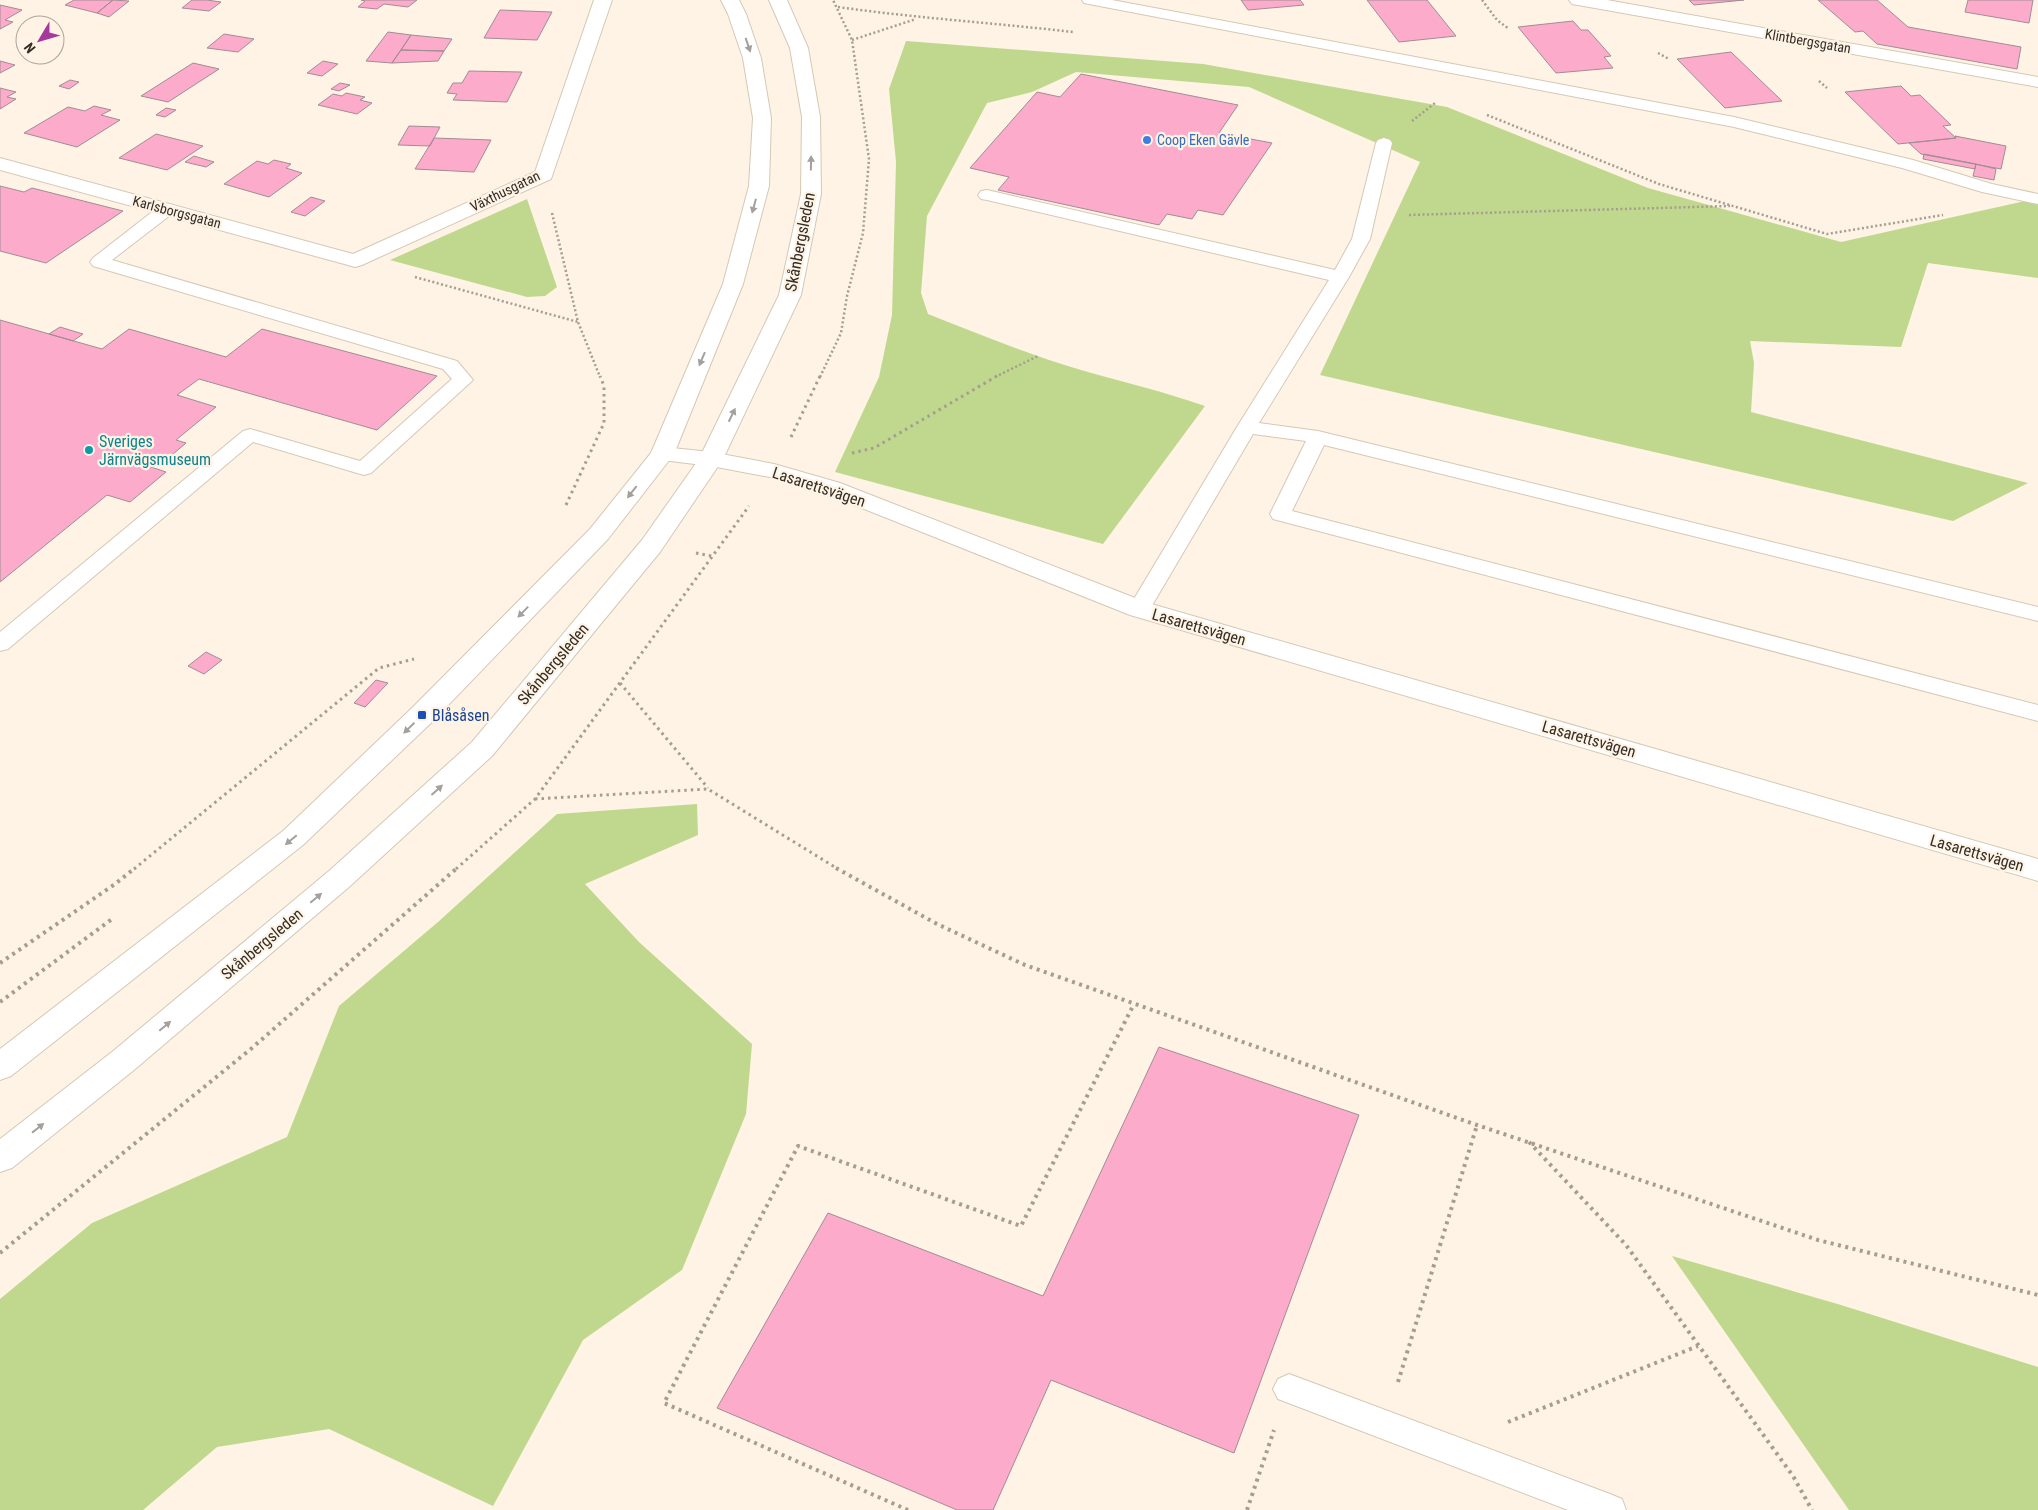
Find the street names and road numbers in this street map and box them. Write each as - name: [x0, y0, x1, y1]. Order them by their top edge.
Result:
- street label: Klintbergsgatan: [1764, 26, 1852, 56]
- street label: Växthusgatan: [467, 167, 543, 215]
- street label: Skånbergsleden: [781, 191, 819, 293]
- street label: Karlsborgsgatan: [131, 193, 223, 231]
- street label: Lasarettsvägen: [770, 463, 868, 511]
- street label: Lasarettsvägen: [1150, 605, 1248, 649]
- street label: Skånbergsleden: [513, 619, 593, 709]
- street label: Lasarettsvägen: [1540, 717, 1638, 761]
- street label: Lasarettsvägen: [1928, 831, 2026, 875]
- street label: Skånbergsleden: [217, 904, 307, 984]

